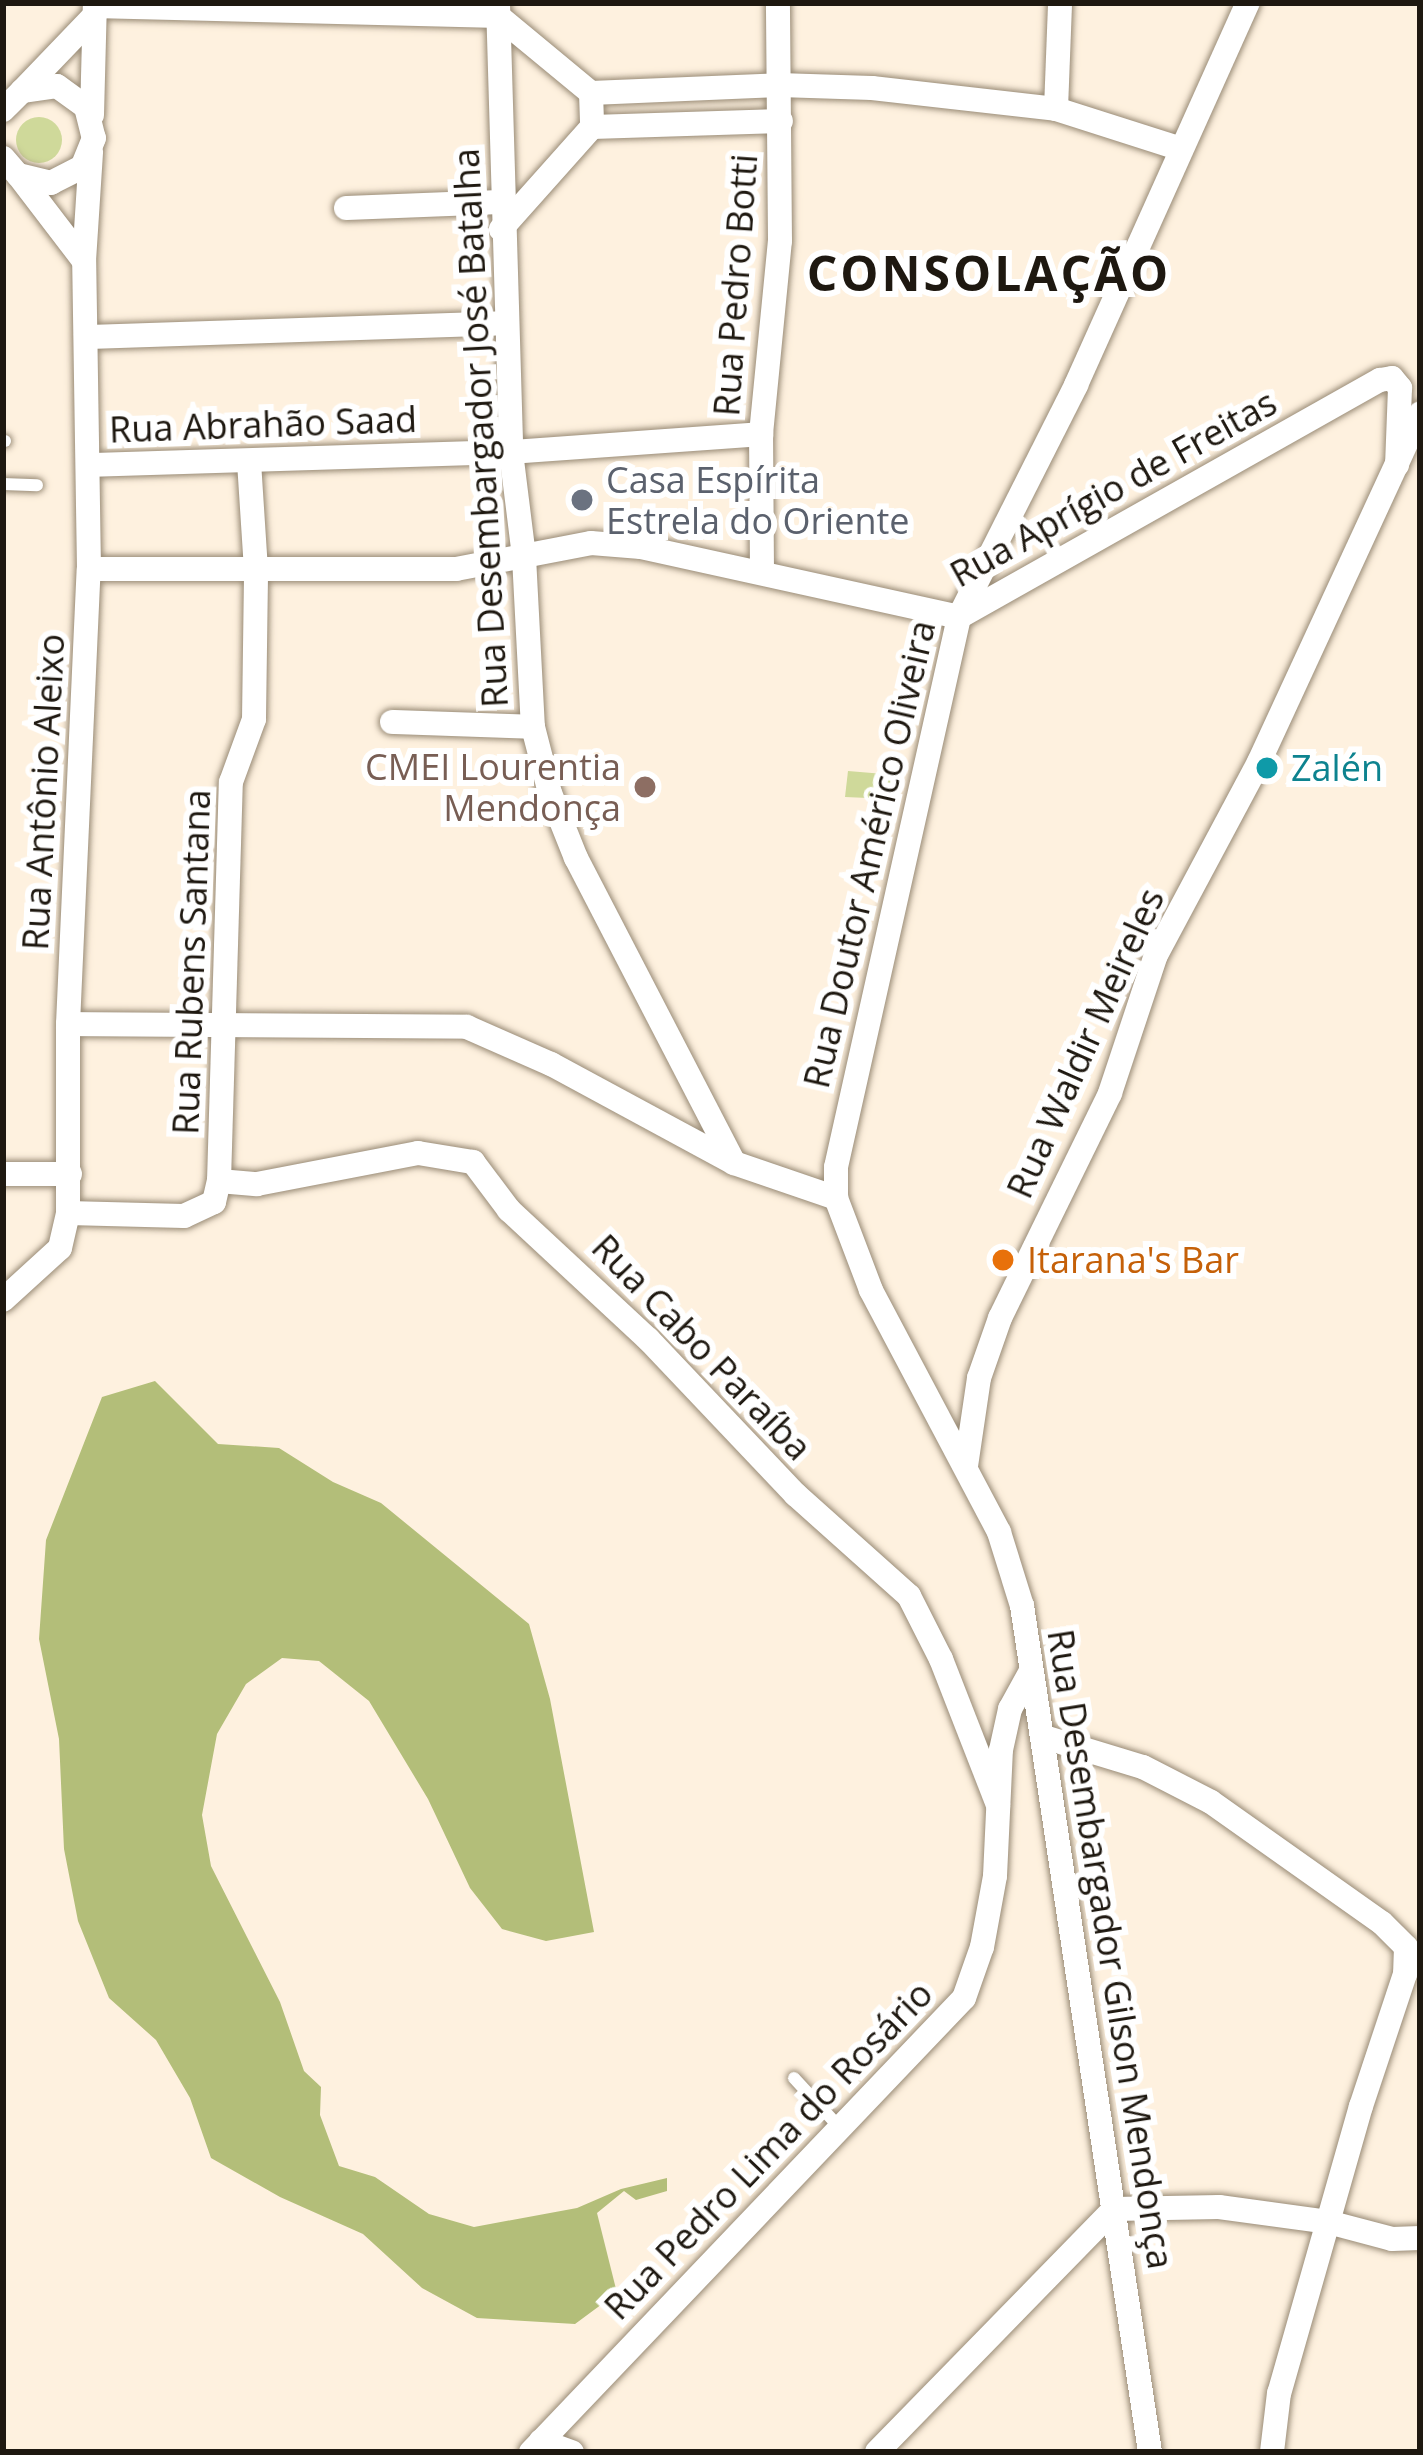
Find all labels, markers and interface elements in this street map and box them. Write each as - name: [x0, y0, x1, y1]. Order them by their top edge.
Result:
- street label: Rua Desembargador José Batalha: [444, 147, 516, 709]
- street label: Rua Pedro Botti: [704, 152, 766, 418]
- district label: CONSOLAÇÃO: [807, 244, 1171, 302]
- street label: Rua Aprígio de Freitas: [942, 380, 1284, 596]
- street label: Rua Abrahão Saad: [108, 397, 418, 451]
- place label: Casa Espírita Estrela do Oriente: [606, 457, 910, 542]
- marker: Casa Espírita Estrela do Oriente: [569, 487, 595, 513]
- street label: Rua Doutor Américo Oliveira: [794, 616, 944, 1092]
- street label: Rua Antônio Aleixo: [13, 633, 73, 951]
- place label: CMEI Lourentia Mendonça: [365, 744, 621, 829]
- place label: Zalén: [1291, 746, 1383, 790]
- marker: Zalén: [1254, 755, 1280, 781]
- marker: CMEI Lourentia Mendonça: [632, 774, 658, 800]
- street label: Rua Rubens Santana: [163, 789, 219, 1135]
- street label: Rua Waldir Meireles: [997, 882, 1173, 1204]
- street label: Rua Cabo Paraíba: [583, 1225, 821, 1469]
- place label: Itarana's Bar: [1027, 1238, 1239, 1282]
- marker: Itarana's Bar: [990, 1247, 1016, 1273]
- street label: Rua Desembargador Gilson Mendonça: [1039, 1626, 1183, 2272]
- street label: Rua Pedro Lima do Rosário: [595, 1972, 941, 2328]

